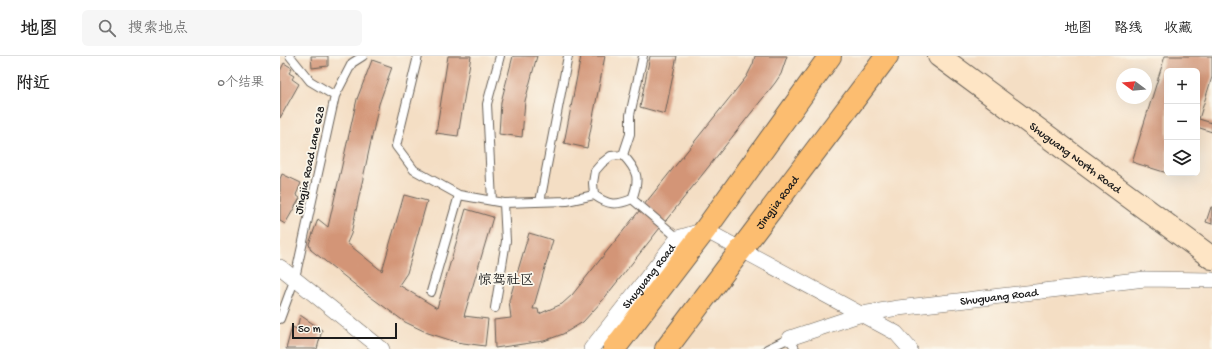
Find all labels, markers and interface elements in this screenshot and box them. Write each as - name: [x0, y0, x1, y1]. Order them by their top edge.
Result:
- search box: [82, 10, 362, 46]
- icon: search: [96, 17, 118, 39]
- text: 地图: [20, 19, 58, 42]
- text: 搜索地点: [128, 20, 188, 38]
- text: 地图: [1064, 21, 1092, 38]
- text: 路线: [1114, 21, 1142, 38]
- text: 收藏: [1164, 21, 1192, 38]
- north arrow: [1116, 68, 1152, 104]
- map controls: [1164, 68, 1200, 176]
- button: +: [1164, 68, 1200, 104]
- text: 附近: [16, 75, 50, 95]
- text: 0个结果: [218, 76, 264, 91]
- button: −: [1164, 104, 1200, 140]
- street label: Jingjia Road Lane 628: [293, 105, 329, 216]
- street label: Shuguang North Road: [1026, 120, 1124, 198]
- button: layers: [1164, 140, 1200, 176]
- street label: Jingjia Road: [754, 173, 804, 233]
- street label: Shuguang Road: [620, 241, 680, 312]
- district label: 惊驾社区: [478, 273, 534, 290]
- street label: Shuguang Road: [959, 287, 1040, 310]
- scale bar: [292, 321, 397, 340]
- text: 50 m: [298, 324, 320, 336]

